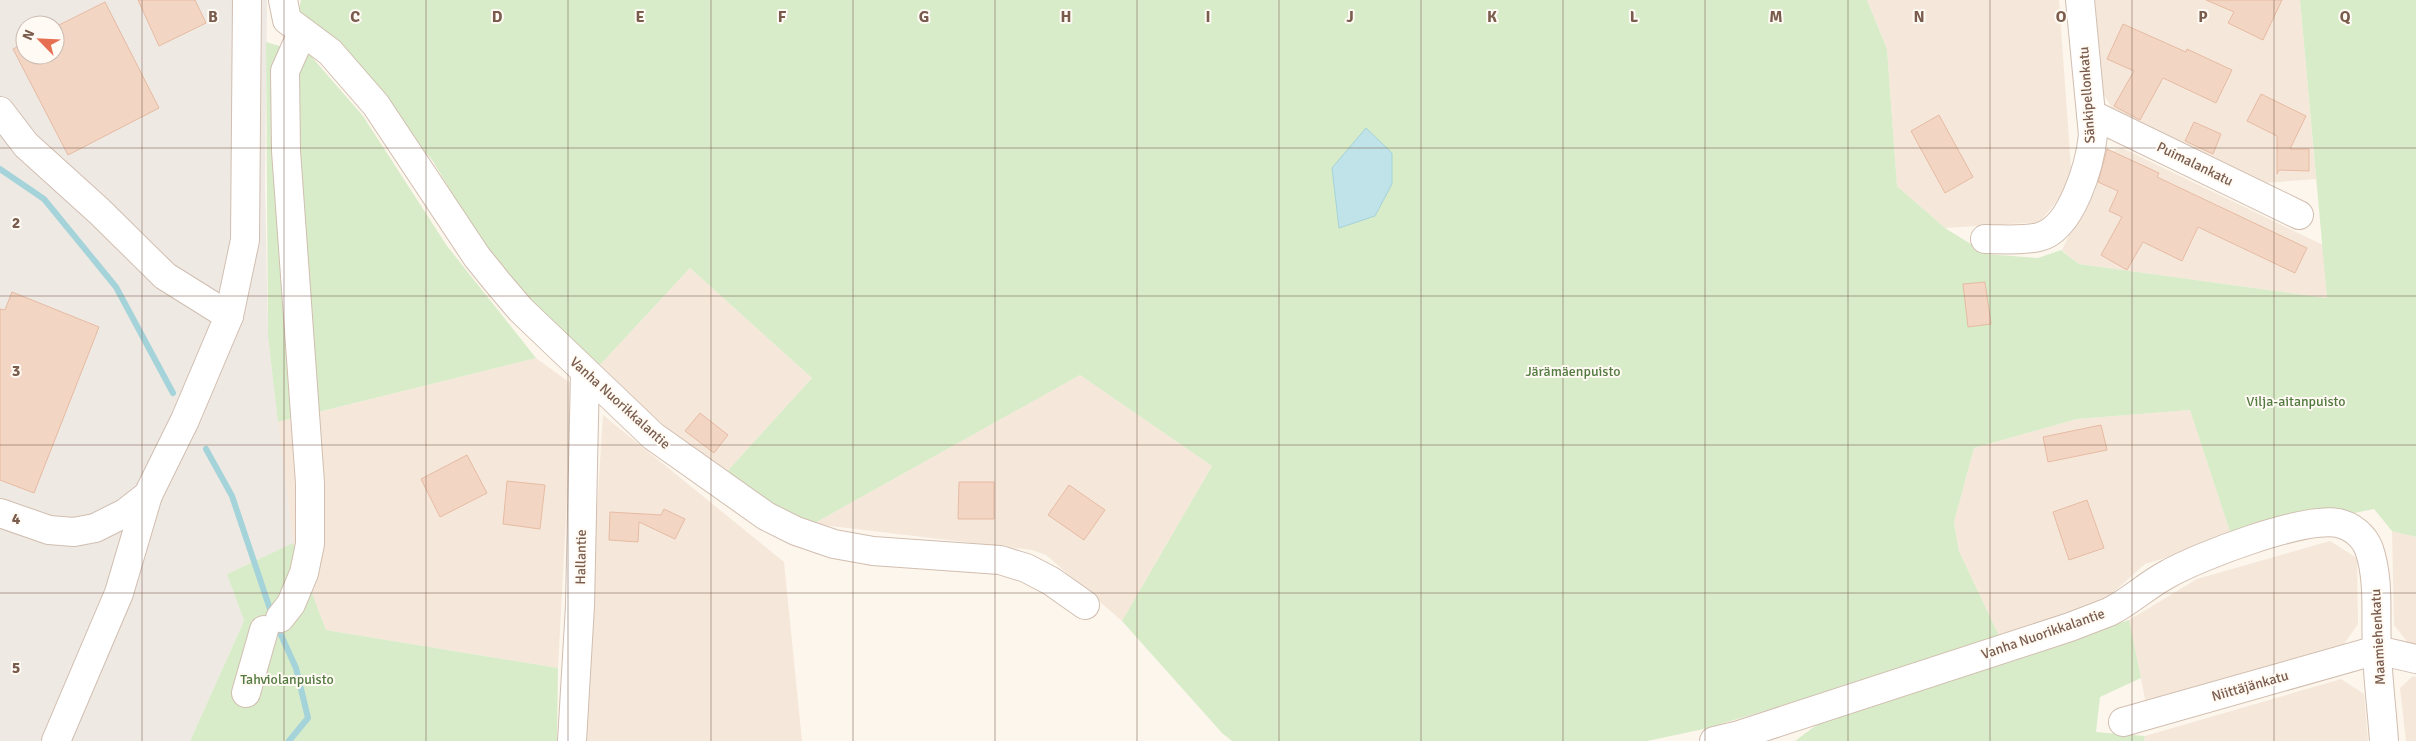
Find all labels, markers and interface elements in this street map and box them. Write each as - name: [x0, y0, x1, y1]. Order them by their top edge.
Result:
- text: B: [208, 7, 218, 27]
- text: C: [350, 7, 360, 27]
- text: D: [492, 7, 503, 27]
- text: E: [635, 7, 645, 27]
- text: F: [778, 7, 787, 27]
- text: G: [919, 7, 929, 27]
- text: H: [1061, 7, 1071, 27]
- text: I: [1205, 7, 1211, 27]
- text: J: [1346, 7, 1354, 27]
- text: K: [1487, 7, 1497, 27]
- text: L: [1630, 7, 1639, 27]
- text: M: [1769, 7, 1783, 27]
- text: N: [1913, 7, 1925, 27]
- text: O: [2056, 7, 2067, 27]
- text: P: [2198, 7, 2208, 27]
- text: Q: [2340, 7, 2351, 27]
- north arrow: [15, 15, 65, 65]
- text: N: [19, 27, 38, 43]
- street label: Sänkipellonkatu: [2075, 46, 2099, 144]
- street label: Puimalankatu: [2154, 138, 2236, 190]
- text: 2: [12, 213, 20, 233]
- street label: Vanha Nuorikkalantie: [566, 353, 674, 453]
- text: 3: [12, 361, 20, 381]
- park label: Järämäenpuisto: [1526, 363, 1621, 380]
- park label: Vilja-aitanpuisto: [2246, 393, 2346, 410]
- text: 4: [12, 509, 21, 529]
- street label: Hallantie: [572, 529, 590, 585]
- street label: Maamiehenkatu: [2367, 588, 2389, 686]
- street label: Vanha Nuorikkalantie: [1979, 605, 2107, 663]
- text: 5: [12, 658, 20, 678]
- street label: Niittäjänkatu: [2210, 667, 2290, 705]
- park label: Tahviolanpuisto: [240, 671, 334, 688]

